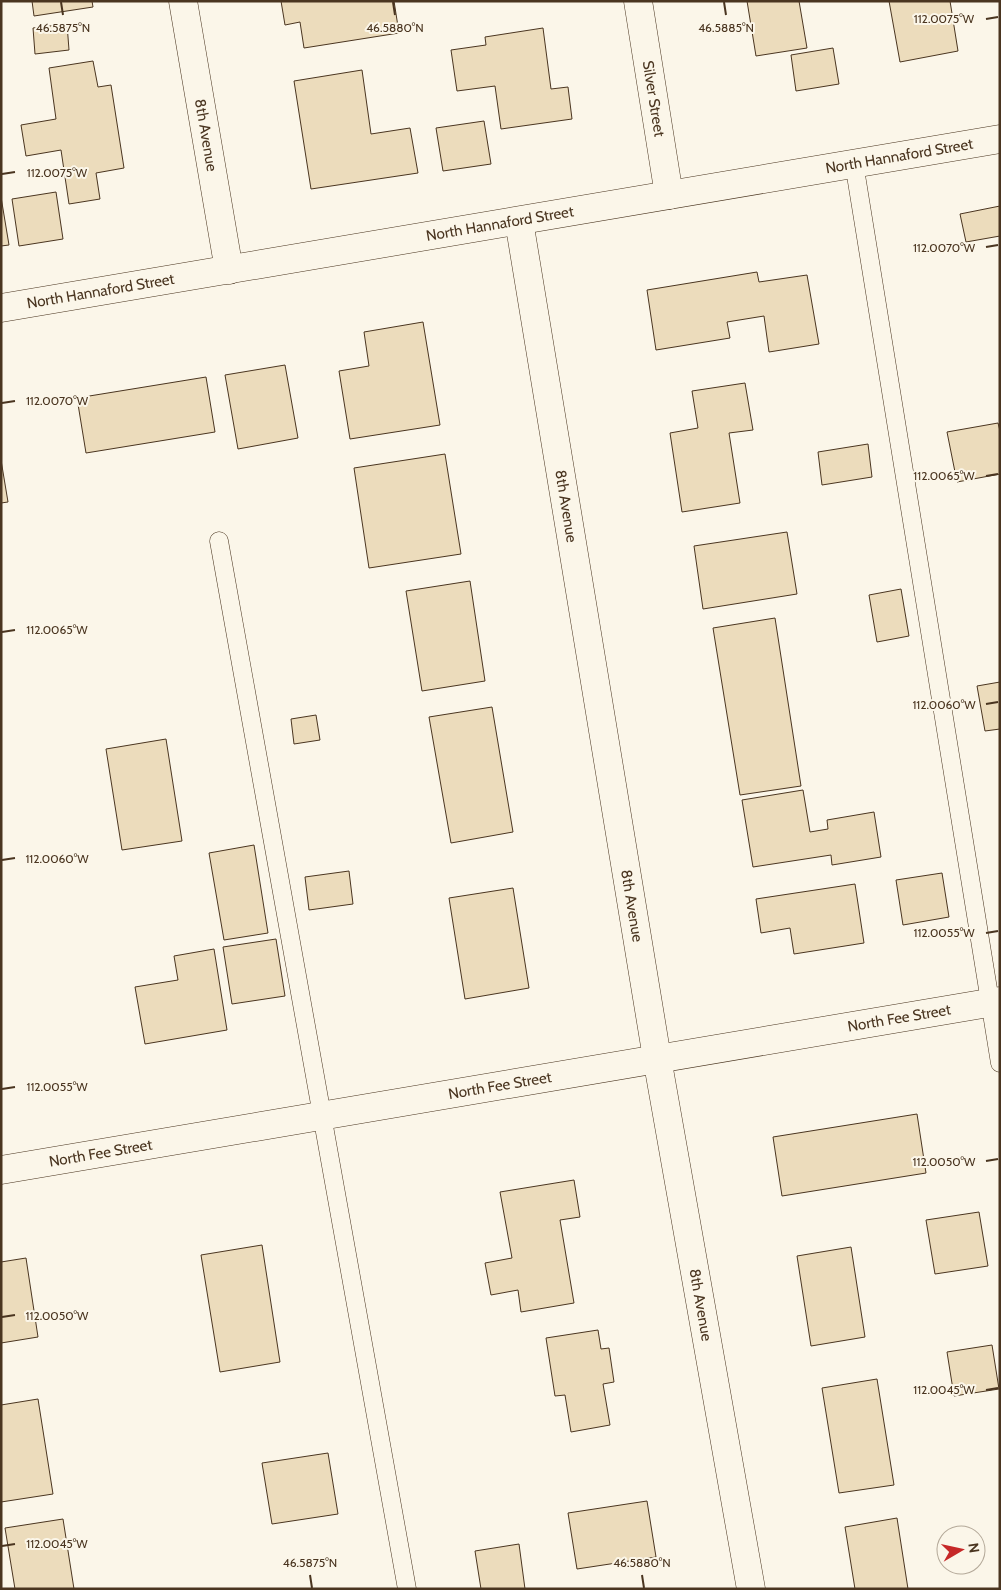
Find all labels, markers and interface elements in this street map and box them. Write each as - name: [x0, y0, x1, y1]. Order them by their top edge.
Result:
- text: 112.0075°W: [914, 11, 975, 26]
- text: 46.5875°N: [36, 20, 90, 35]
- text: 46.5880°N: [366, 20, 424, 35]
- text: 46.5885°N: [698, 20, 754, 35]
- street label: Silver Street: [639, 59, 669, 138]
- street label: 8th Avenue: [191, 97, 221, 173]
- street label: North Hannaford Street: [824, 135, 974, 177]
- text: 112.0075°W: [27, 165, 88, 180]
- street label: North Hannaford Street: [425, 202, 575, 245]
- text: 112.0070°W: [913, 240, 976, 255]
- street label: North Hannaford Street: [25, 270, 176, 312]
- text: 112.0070°W: [26, 393, 89, 408]
- text: 112.0065°W: [913, 468, 975, 483]
- street label: 8th Avenue: [551, 469, 581, 544]
- text: 112.0065°W: [26, 622, 88, 637]
- text: 112.0060°W: [912, 697, 976, 712]
- text: 112.0060°W: [25, 851, 89, 866]
- street label: 8th Avenue: [617, 868, 647, 944]
- text: 112.0055°W: [914, 925, 975, 940]
- street label: North Fee Street: [846, 1000, 952, 1036]
- street label: North Fee Street: [447, 1068, 553, 1103]
- text: 112.0055°W: [27, 1079, 88, 1094]
- street label: North Fee Street: [48, 1136, 154, 1171]
- text: 112.0050°W: [913, 1154, 976, 1169]
- street label: 8th Avenue: [685, 1267, 716, 1343]
- text: 112.0050°W: [26, 1308, 89, 1323]
- text: 112.0045°W: [913, 1382, 975, 1397]
- north arrow: [936, 1525, 986, 1575]
- text: 112.0045°W: [26, 1536, 88, 1551]
- text: N: [964, 1542, 984, 1554]
- text: 46.5875°N: [283, 1555, 337, 1570]
- text: 46.5880°N: [613, 1555, 671, 1570]

